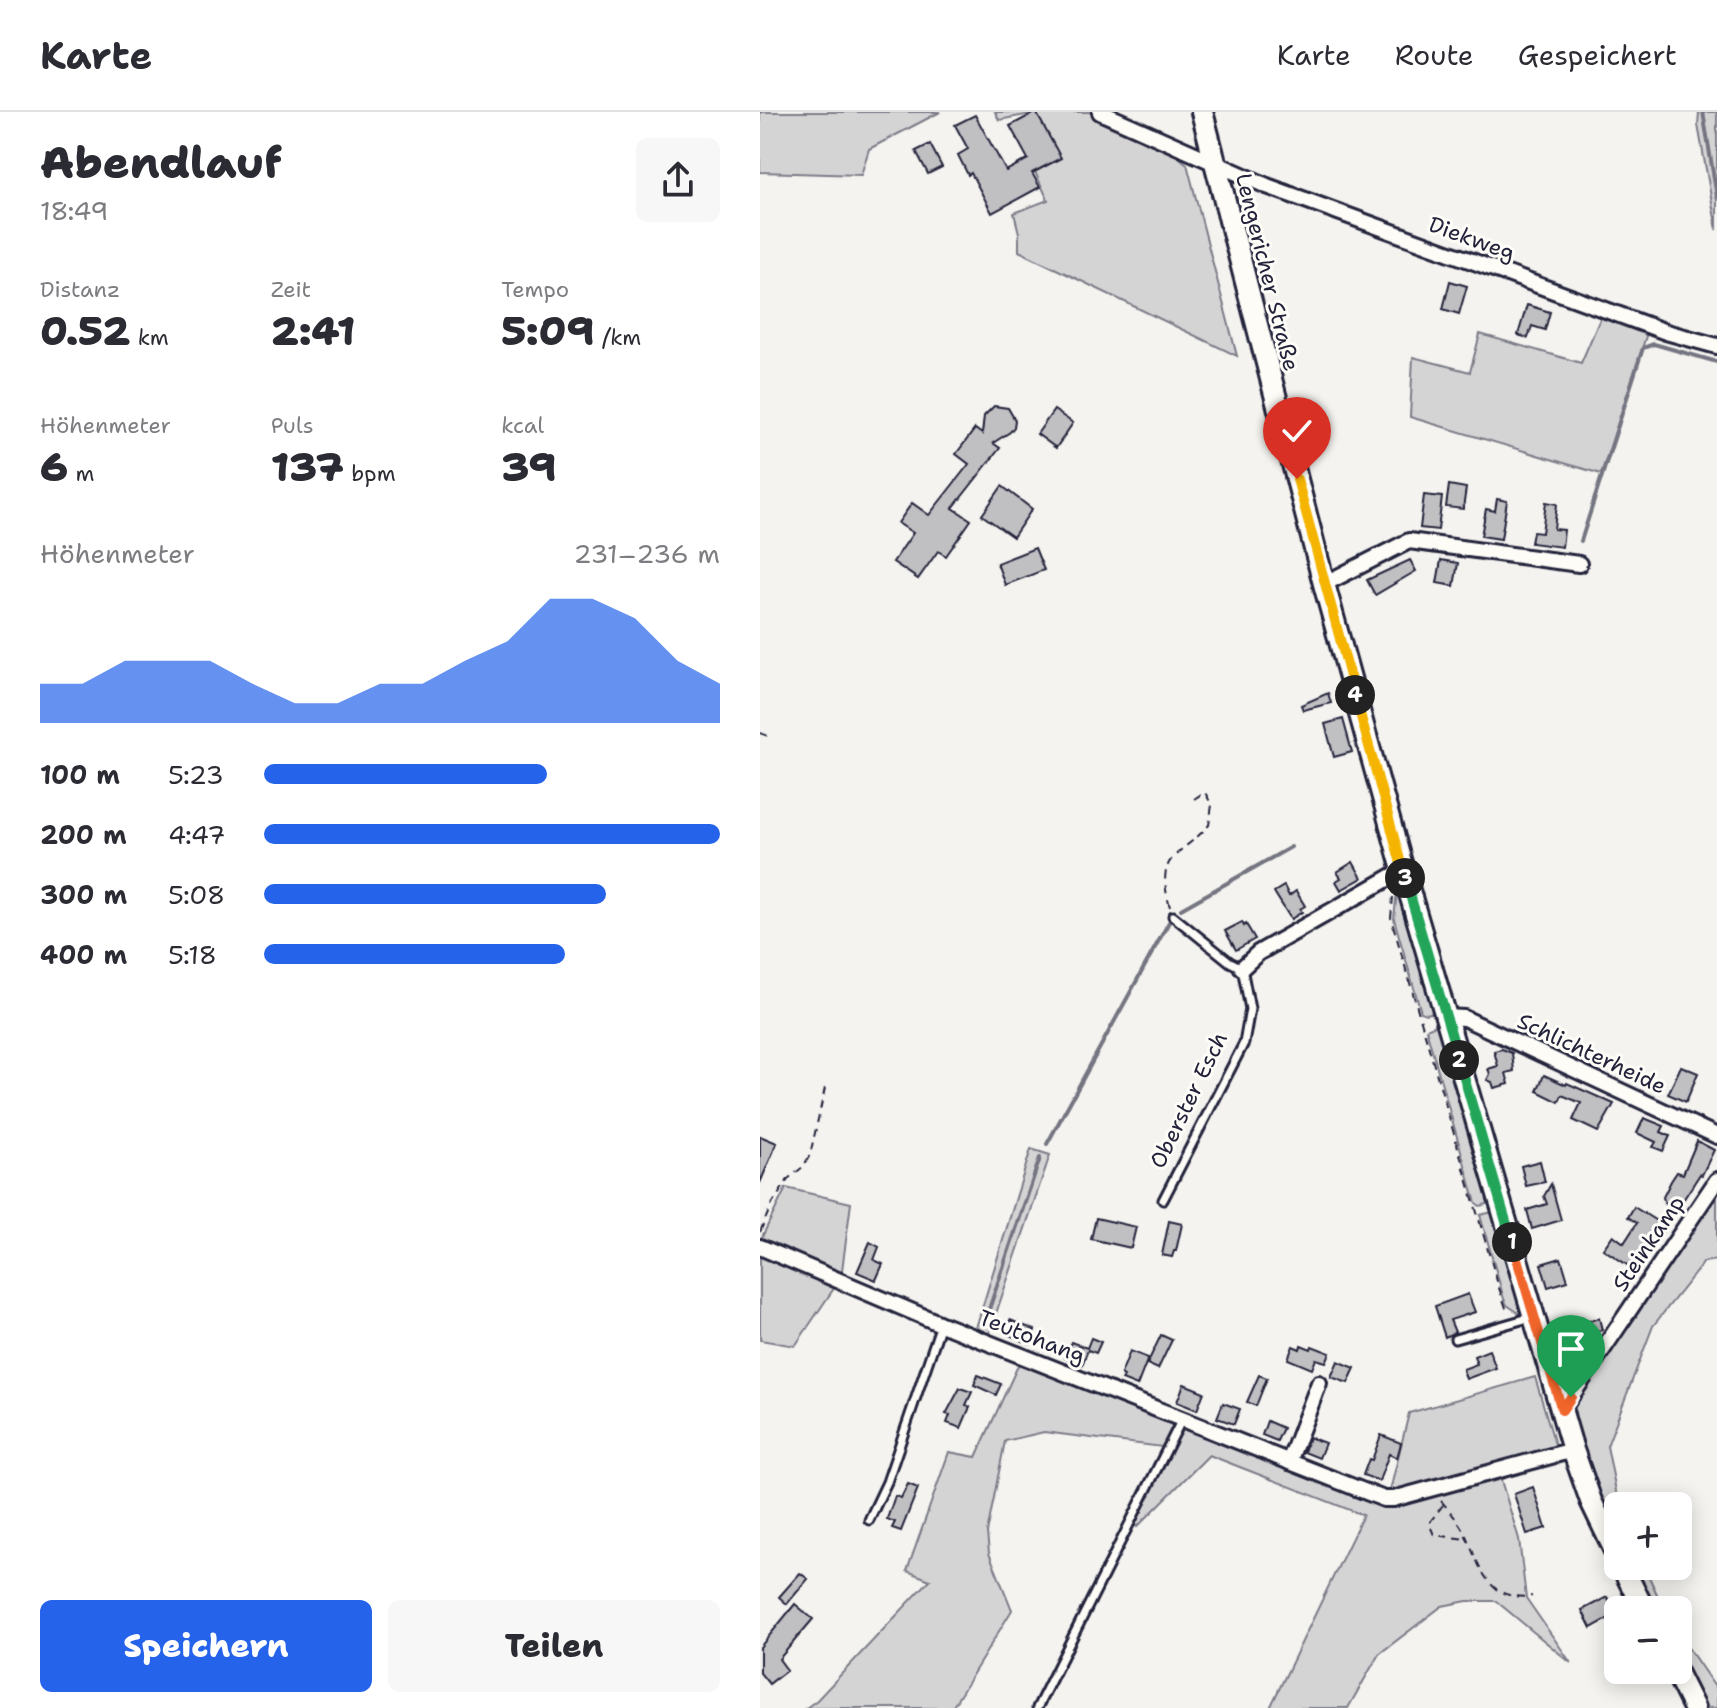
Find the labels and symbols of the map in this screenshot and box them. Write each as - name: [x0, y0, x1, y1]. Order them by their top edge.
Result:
- street label: Lengericher Straße: [1229, 170, 1306, 374]
- street label: Diekweg: [1425, 210, 1519, 267]
- pin: [1263, 397, 1331, 479]
- pin: 4: [1335, 675, 1375, 715]
- pin: 3: [1385, 858, 1425, 898]
- street label: Schlichterheide: [1513, 1006, 1671, 1101]
- street label: Oberster Esch: [1143, 1027, 1234, 1173]
- pin: 2: [1439, 1040, 1479, 1080]
- street label: Steinkamp: [1606, 1190, 1691, 1297]
- pin: 1: [1492, 1222, 1532, 1262]
- street label: Teutohang: [974, 1303, 1089, 1370]
- pin: [1537, 1315, 1605, 1397]

